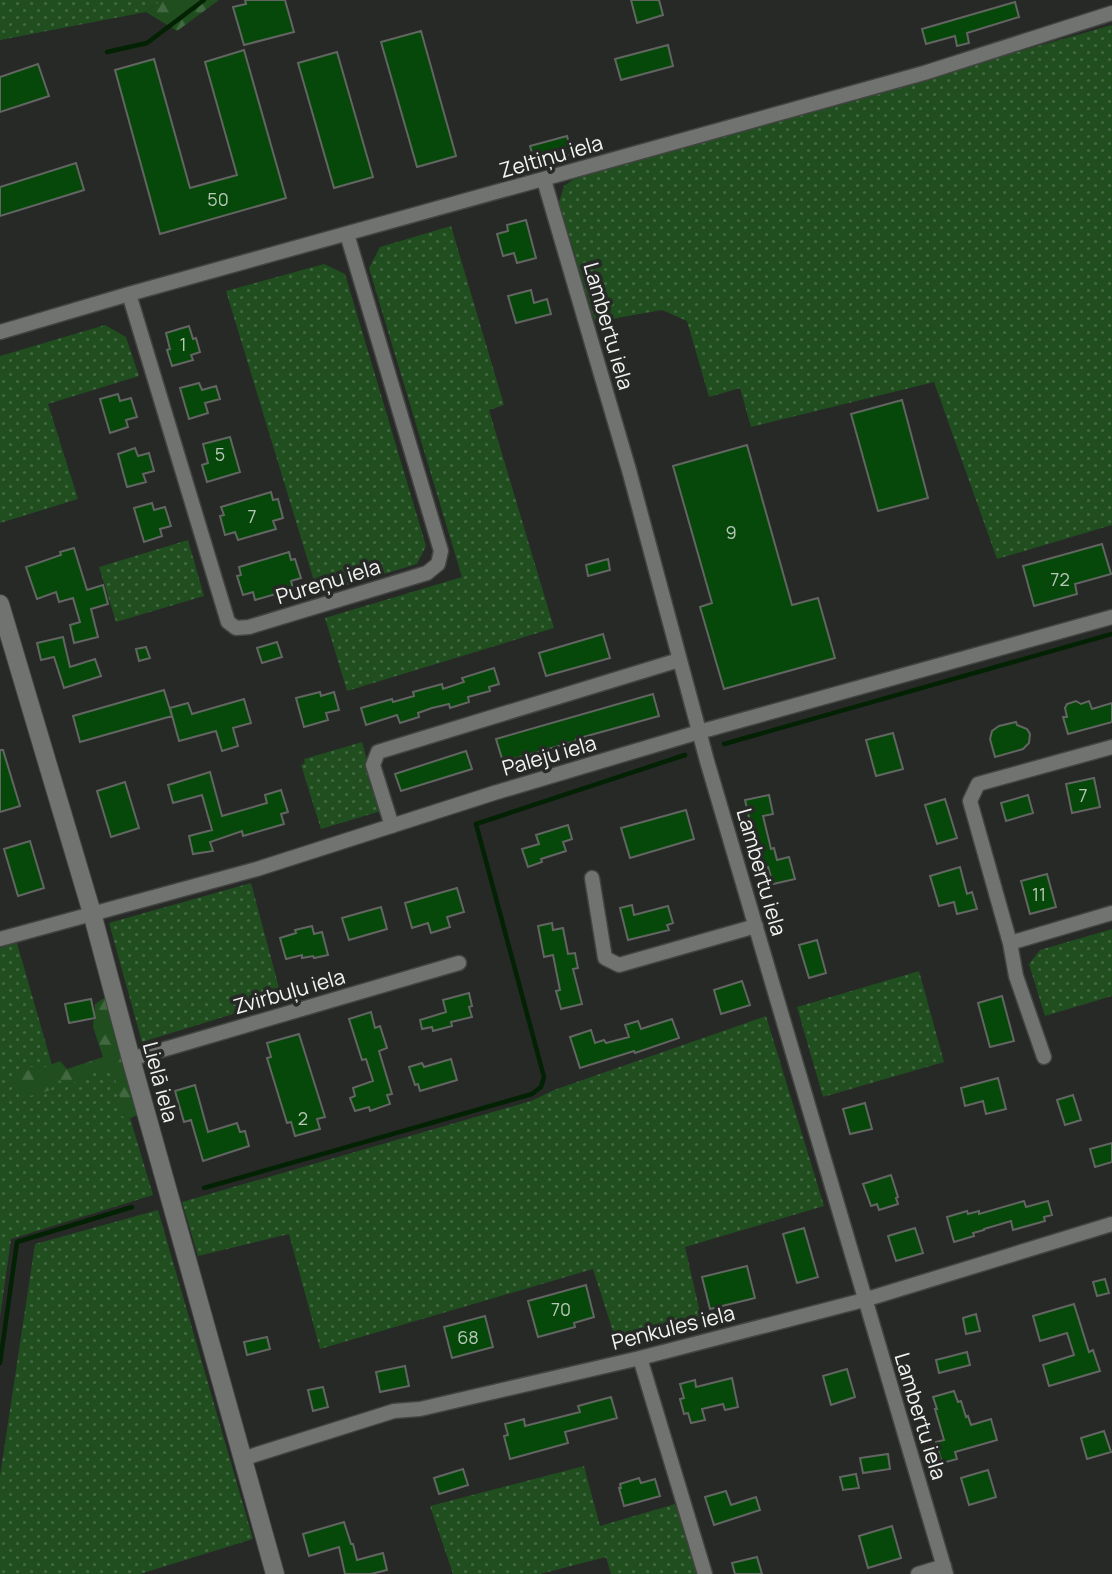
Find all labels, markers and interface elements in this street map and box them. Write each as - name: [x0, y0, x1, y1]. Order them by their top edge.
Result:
- street label: Zeltiņu iela: [496, 128, 606, 184]
- house number: 50: [207, 187, 229, 211]
- street label: Lambertu iela: [577, 259, 641, 393]
- house number: 1: [179, 332, 187, 356]
- house number: 5: [215, 442, 225, 466]
- house number: 7: [247, 504, 257, 528]
- house number: 9: [725, 520, 737, 544]
- street label: Pureņu iela: [272, 552, 384, 610]
- house number: 72: [1050, 567, 1070, 591]
- street label: Paleju iela: [499, 728, 599, 782]
- house number: 7: [1078, 783, 1088, 807]
- street label: Lambertu iela: [730, 805, 794, 939]
- house number: 11: [1032, 882, 1046, 906]
- street label: Zvirbuļu iela: [230, 962, 348, 1020]
- street label: Lielā iela: [137, 1039, 185, 1125]
- house number: 2: [298, 1106, 308, 1130]
- house number: 70: [551, 1297, 571, 1321]
- street label: Penkules iela: [608, 1298, 738, 1356]
- house number: 68: [457, 1325, 479, 1349]
- street label: Lambertu iela: [888, 1349, 954, 1483]

